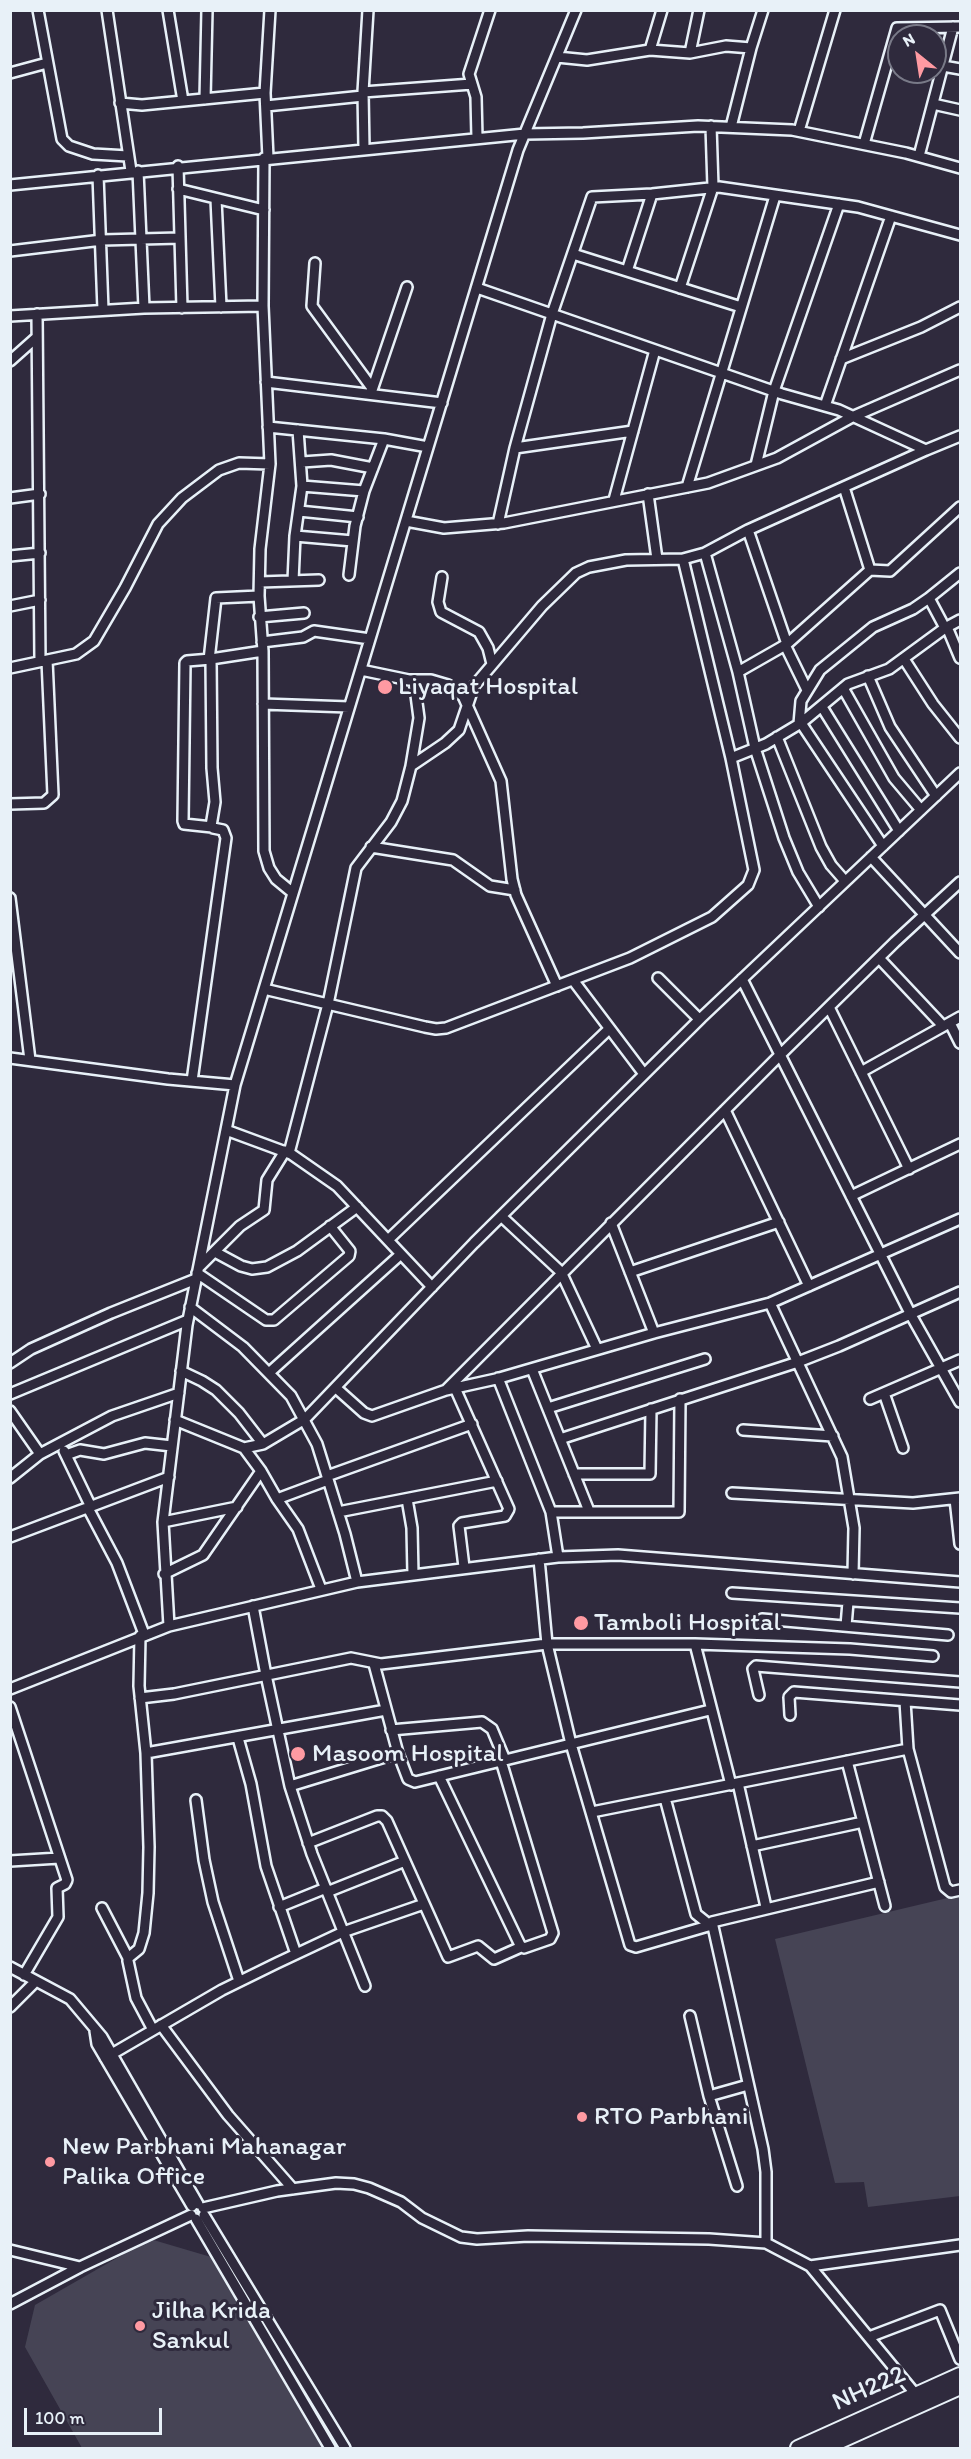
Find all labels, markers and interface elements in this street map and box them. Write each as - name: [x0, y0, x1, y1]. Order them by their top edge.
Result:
- north arrow: [887, 24, 947, 84]
- text: N: [899, 29, 918, 51]
- place label: Liyaqat Hospital: [398, 671, 578, 703]
- marker: Liyaqat Hospital: [376, 678, 394, 696]
- place label: Tamboli Hospital: [594, 1607, 781, 1639]
- marker: Tamboli Hospital: [572, 1614, 590, 1632]
- place label: Masoom Hospital: [312, 1738, 504, 1770]
- marker: Masoom Hospital: [289, 1745, 307, 1763]
- place label: RTO Parbhani: [594, 2101, 748, 2133]
- marker: RTO Parbhani: [575, 2110, 589, 2124]
- place label: New Parbhani Mahanagar Palika Office: [62, 2131, 346, 2192]
- marker: New Parbhani Mahanagar Palika Office: [43, 2155, 57, 2169]
- place label: Jilha Krida Sankul: [152, 2295, 271, 2356]
- marker: Jilha Krida Sankul: [133, 2319, 147, 2333]
- street label: NH222: [828, 2359, 910, 2419]
- scale bar: [27, 2396, 165, 2434]
- text: 100 m: [35, 2407, 85, 2429]

